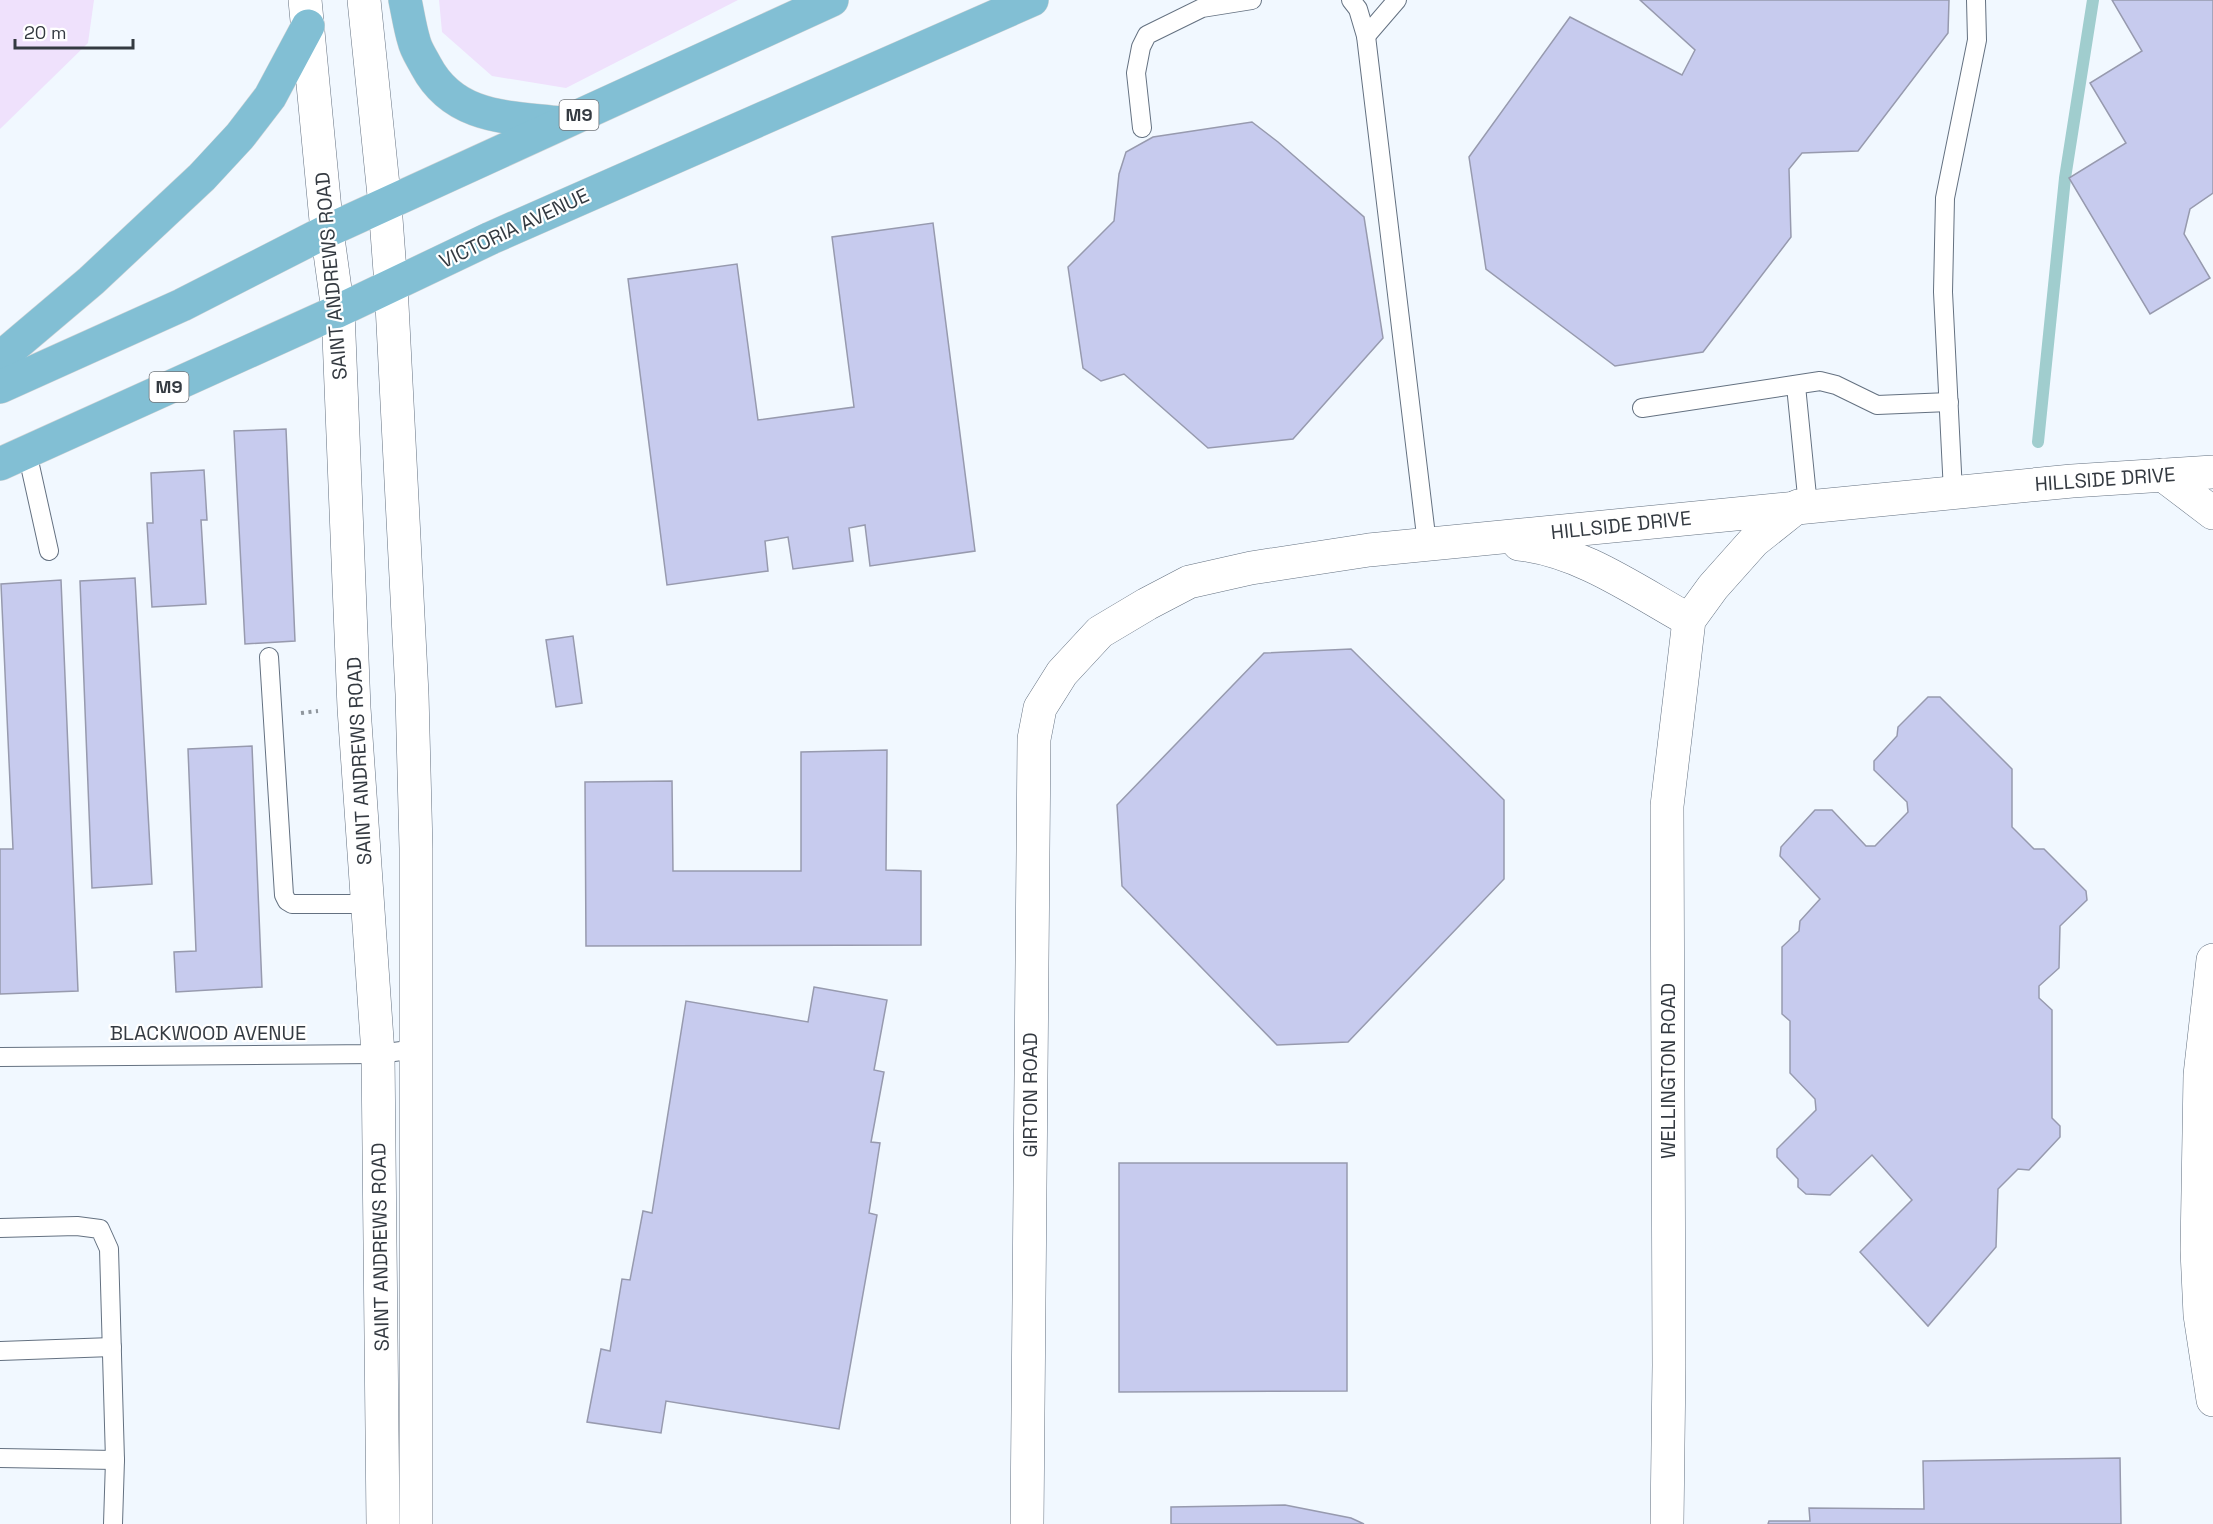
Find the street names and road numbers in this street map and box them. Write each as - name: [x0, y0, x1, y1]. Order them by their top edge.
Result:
- road number: M9: [560, 100, 598, 130]
- street label: SAINT ANDREWS ROAD: [309, 171, 353, 381]
- street label: VICTORIA AVENUE: [435, 182, 593, 274]
- road number: M9: [150, 372, 188, 402]
- street label: HILLSIDE DRIVE: [2034, 461, 2176, 497]
- street label: HILLSIDE DRIVE: [1550, 505, 1692, 545]
- street label: SAINT ANDREWS ROAD: [341, 656, 377, 866]
- street label: WELLINGTON ROAD: [1655, 983, 1681, 1159]
- street label: BLACKWOOD AVENUE: [110, 1020, 306, 1046]
- street label: GIRTON ROAD: [1017, 1032, 1043, 1158]
- street label: SAINT ANDREWS ROAD: [365, 1142, 395, 1352]

